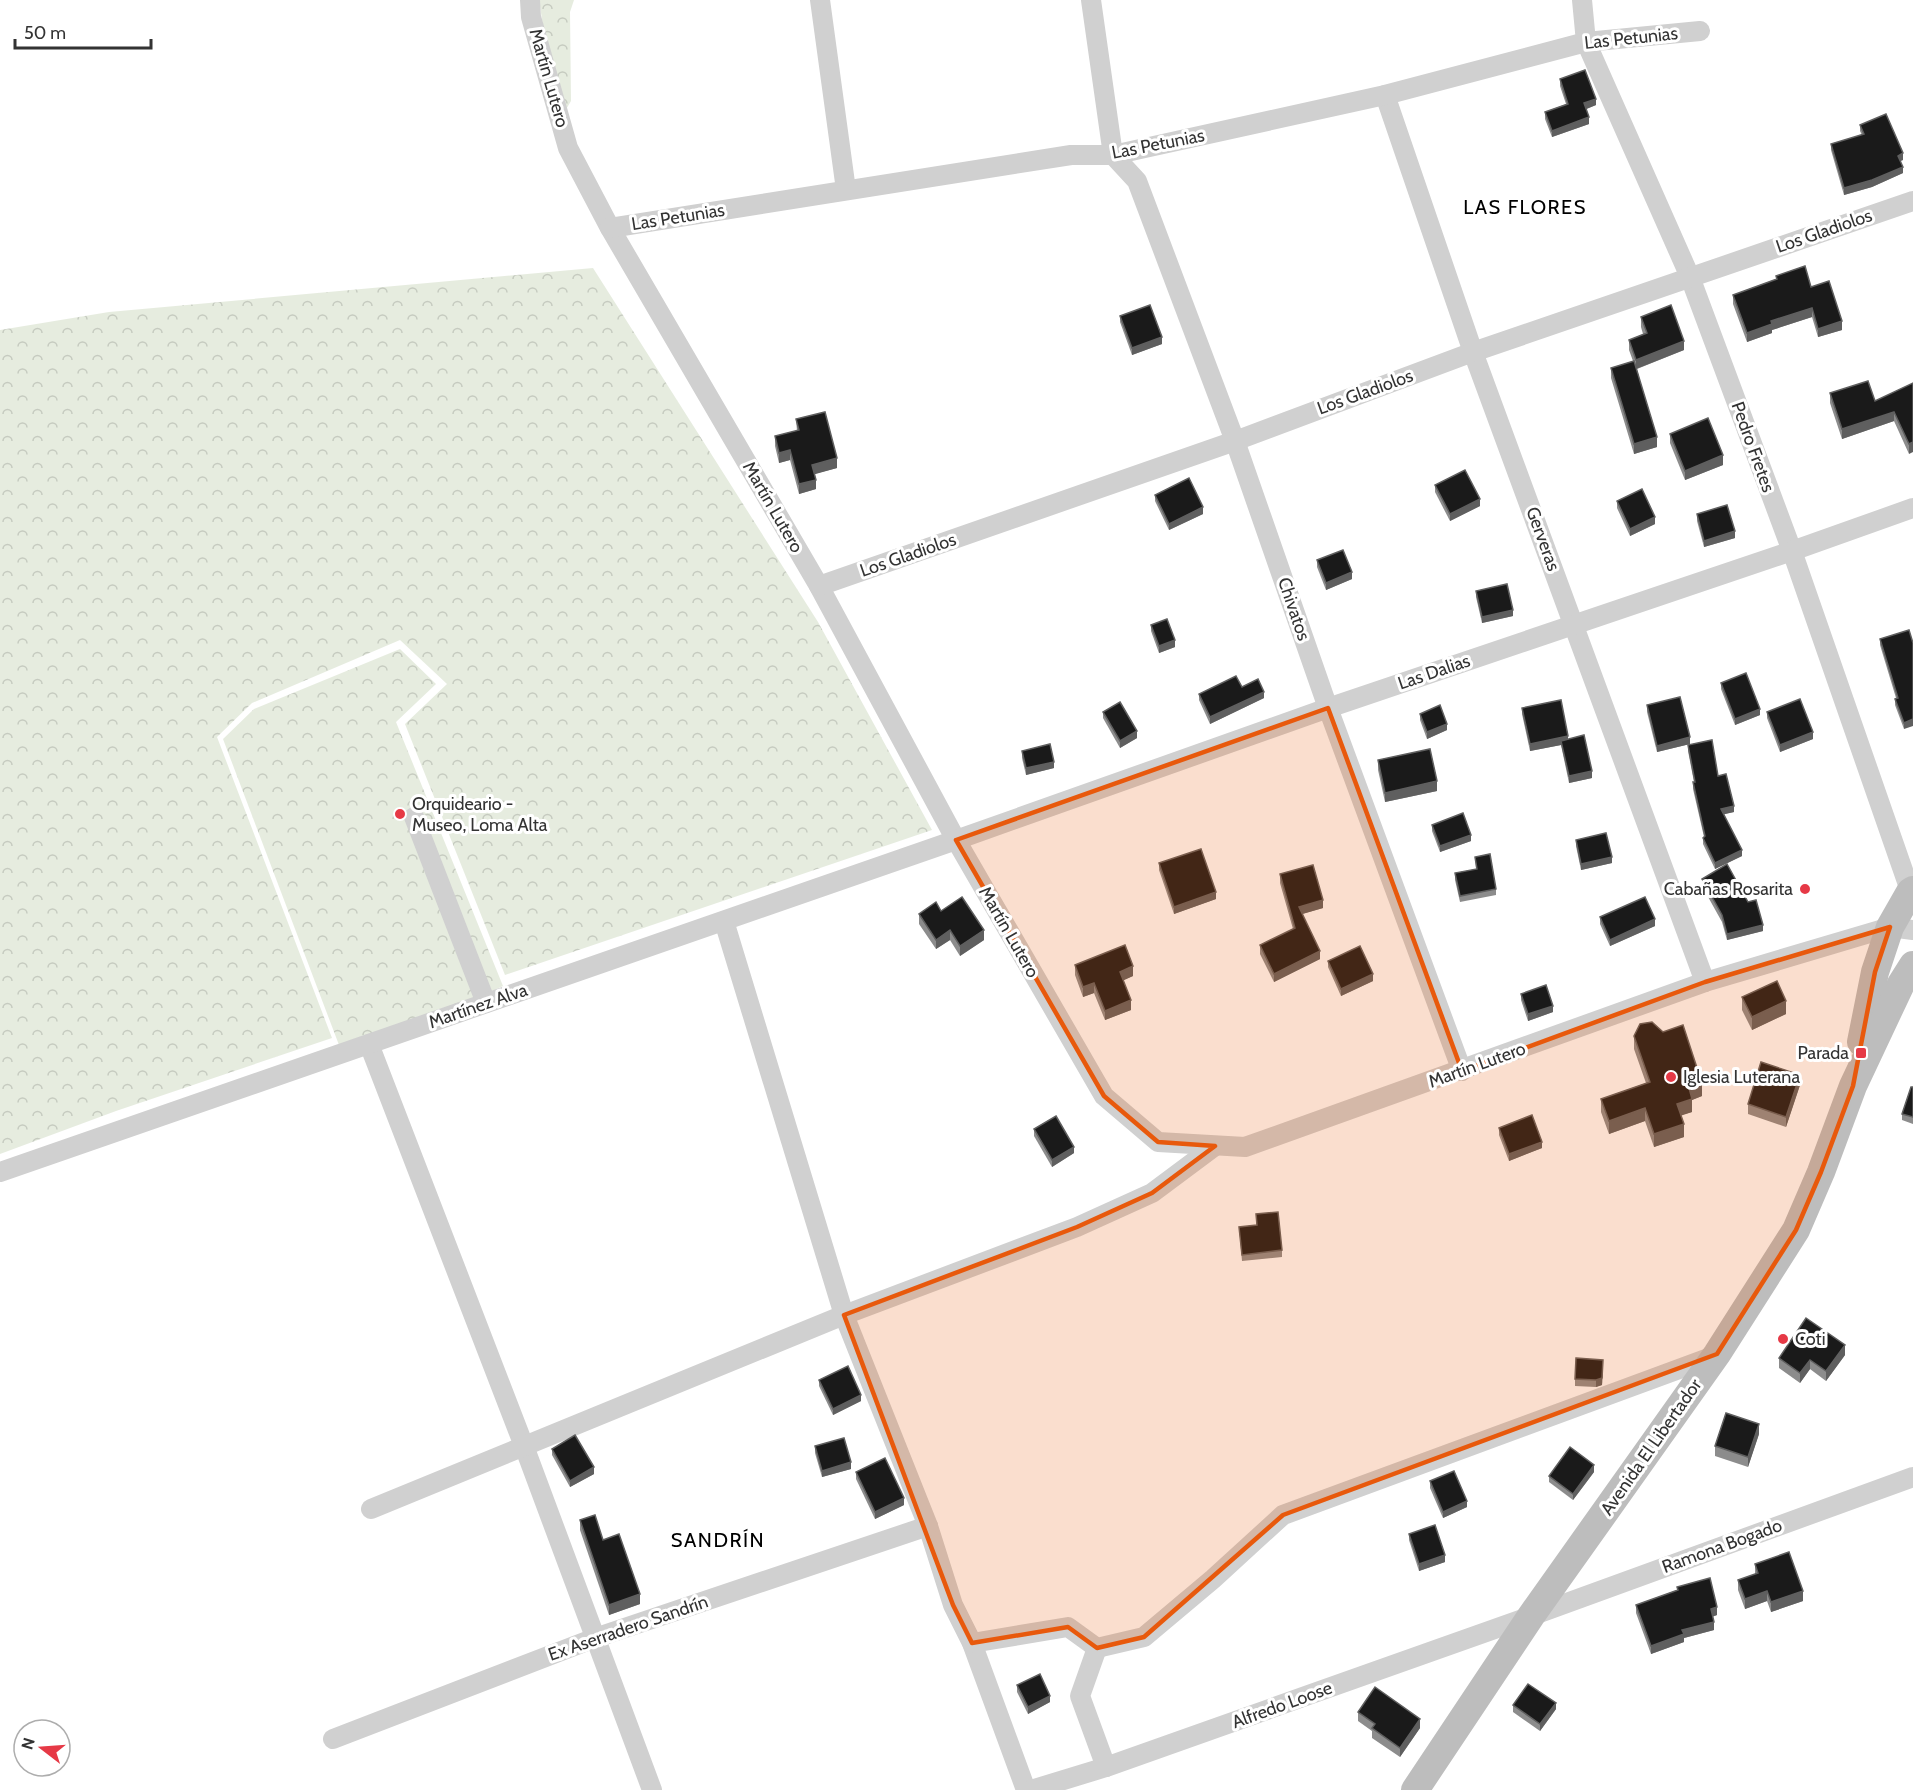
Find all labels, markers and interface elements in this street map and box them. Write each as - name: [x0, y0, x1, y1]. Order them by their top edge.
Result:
- scale bar: [15, 12, 152, 50]
- text: 50 m: [24, 22, 66, 44]
- street label: Las Petunias: [1583, 22, 1679, 54]
- street label: Martín Lutero: [524, 26, 574, 130]
- street label: Las Petunias: [1110, 124, 1206, 164]
- district label: LAS FLORES: [1463, 195, 1587, 219]
- street label: Las Petunias: [630, 199, 726, 235]
- street label: Los Gladiolos: [1773, 204, 1875, 258]
- street label: Los Gladiolos: [1314, 365, 1416, 419]
- street label: Pedro Fretes: [1726, 399, 1780, 495]
- street label: Martín Lutero: [738, 457, 808, 557]
- street label: Gerveras: [1521, 504, 1565, 574]
- street label: Los Gladiolos: [857, 528, 959, 582]
- street label: Chivatos: [1273, 575, 1315, 643]
- street label: Las Dalias: [1395, 649, 1473, 695]
- place label: Orquideario - Museo, Loma Alta: [412, 793, 548, 836]
- marker: Orquideario - Museo, Loma Alta: [393, 807, 407, 821]
- place label: Cabañas Rosarita: [1664, 878, 1793, 900]
- street label: Martín Lutero: [974, 882, 1044, 982]
- marker: Cabañas Rosarita: [1798, 882, 1812, 896]
- street label: Martínez Alva: [426, 979, 531, 1033]
- street label: Martín Lutero: [1425, 1037, 1529, 1093]
- place label: Parada: [1797, 1042, 1849, 1064]
- marker: Parada: [1854, 1046, 1868, 1060]
- place label: Iglesia Luterana: [1683, 1066, 1800, 1088]
- marker: Iglesia Luterana: [1664, 1070, 1678, 1084]
- place label: Coti: [1795, 1328, 1826, 1350]
- marker: Coti: [1776, 1332, 1790, 1346]
- street label: Avenida El Libertador: [1596, 1374, 1706, 1519]
- street label: Ramona Bogado: [1659, 1514, 1785, 1578]
- district label: SANDRÍN: [671, 1528, 765, 1552]
- street label: Ex Aserradero Sandrín: [545, 1590, 711, 1666]
- street label: Alfredo Loose: [1229, 1677, 1335, 1733]
- north arrow: [12, 1718, 72, 1778]
- text: N: [17, 1736, 39, 1752]

